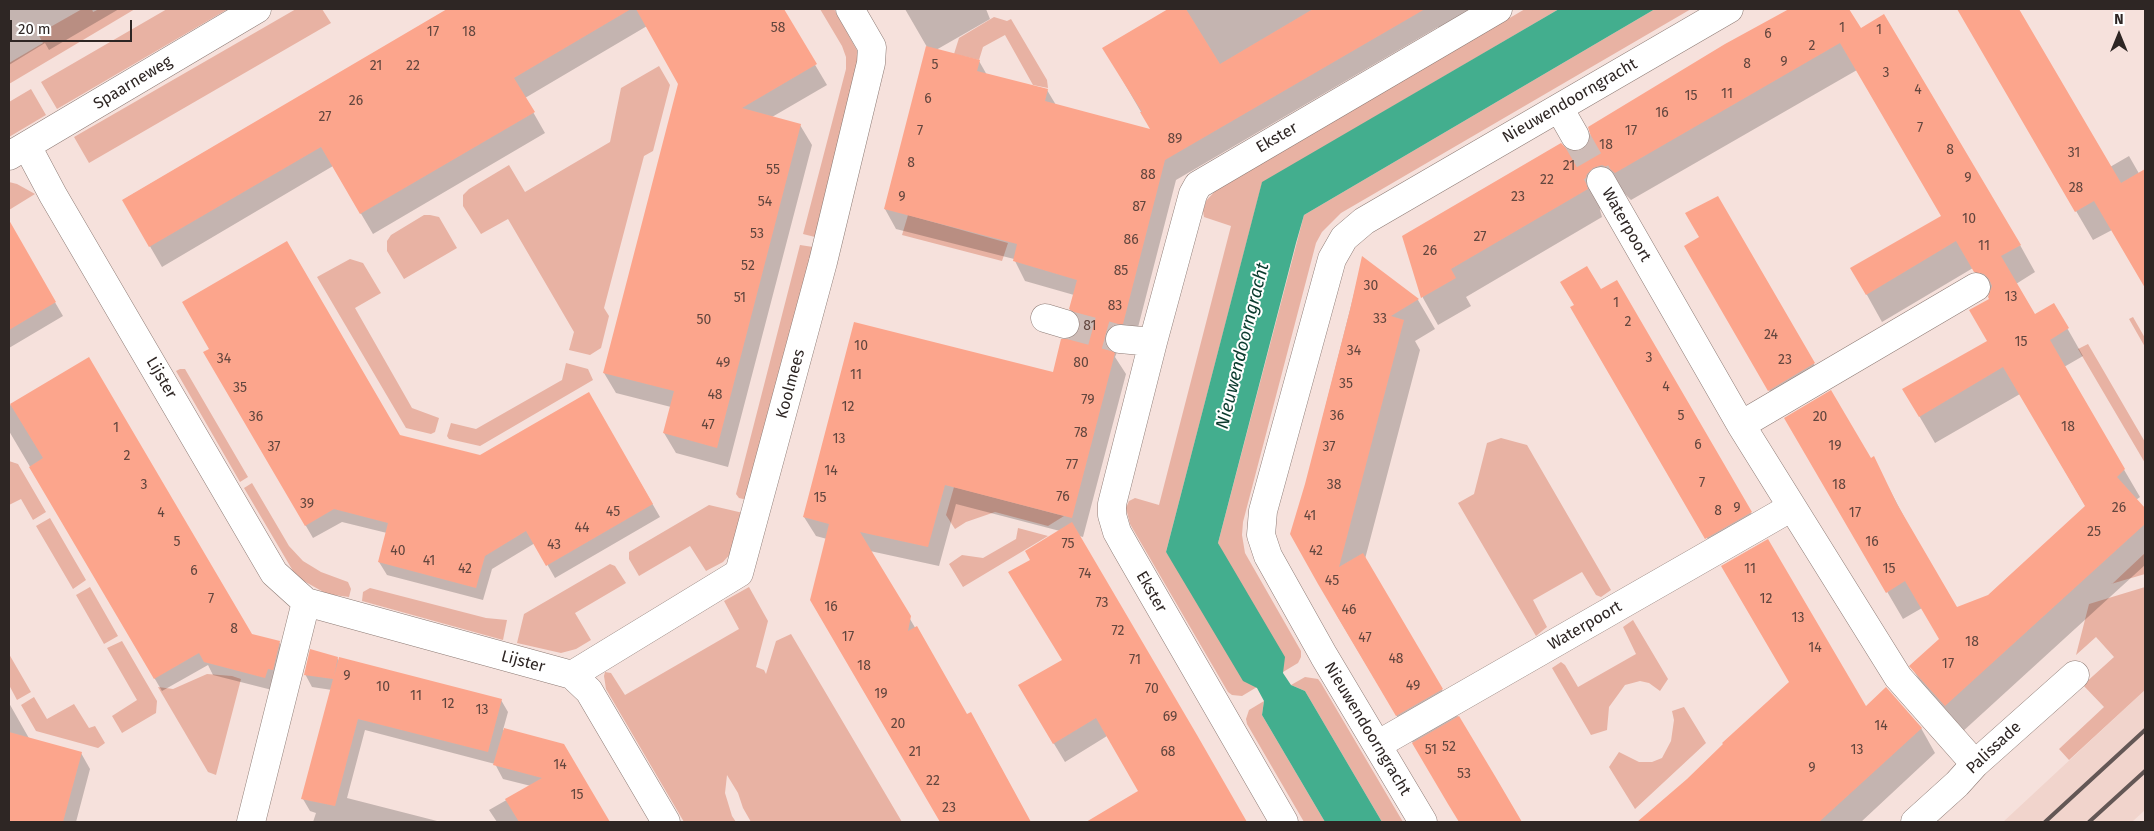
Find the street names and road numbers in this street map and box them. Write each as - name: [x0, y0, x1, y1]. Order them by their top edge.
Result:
- street label: Spaarneweg: [90, 52, 176, 114]
- street label: Nieuwendoorngracht: [1499, 55, 1641, 147]
- street label: Ekster: [1253, 119, 1301, 157]
- street label: Waterpoort: [1597, 185, 1655, 265]
- street label: Koolmees: [773, 347, 809, 421]
- street label: Lijster: [141, 354, 181, 402]
- street label: Ekster: [1132, 568, 1170, 616]
- street label: Waterpoort: [1545, 597, 1625, 655]
- street label: Lijster: [499, 647, 547, 677]
- street label: Nieuwendoorngracht: [1320, 659, 1414, 799]
- street label: Palissade: [1963, 718, 2025, 778]

